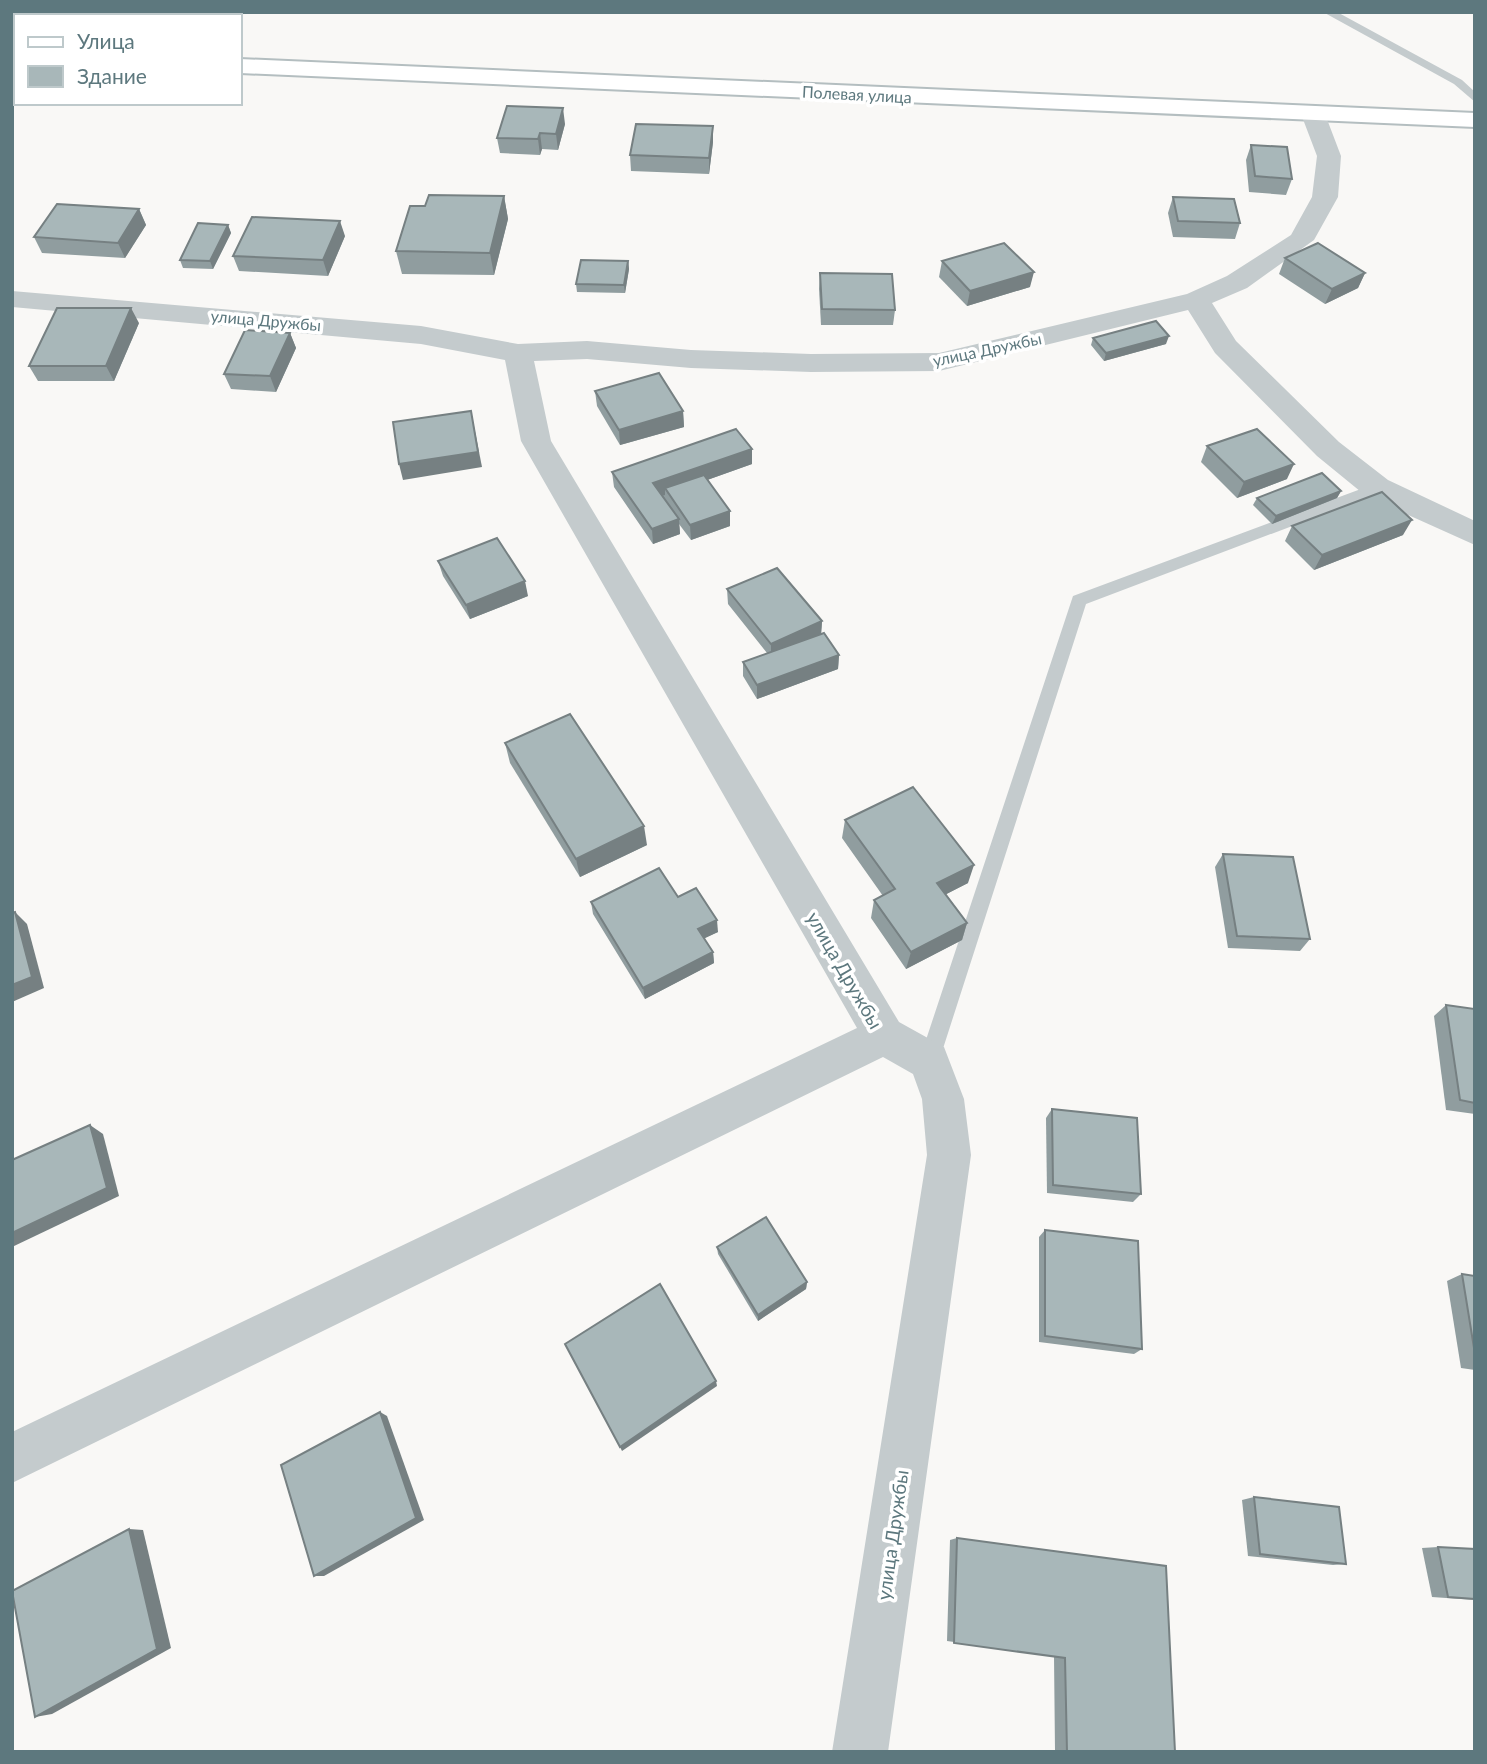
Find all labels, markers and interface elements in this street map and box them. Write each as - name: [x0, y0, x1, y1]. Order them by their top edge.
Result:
- legend: [14, 14, 242, 105]
- text: Улица: [77, 28, 135, 53]
- text: Здание: [77, 63, 147, 88]
- street label: Полевая улица: [802, 82, 912, 106]
- street label: улица Дружбы: [210, 306, 322, 334]
- street label: улица Дружбы: [931, 328, 1043, 370]
- street label: улица Дружбы: [802, 907, 888, 1033]
- street label: улица Дружбы: [871, 1468, 913, 1602]

